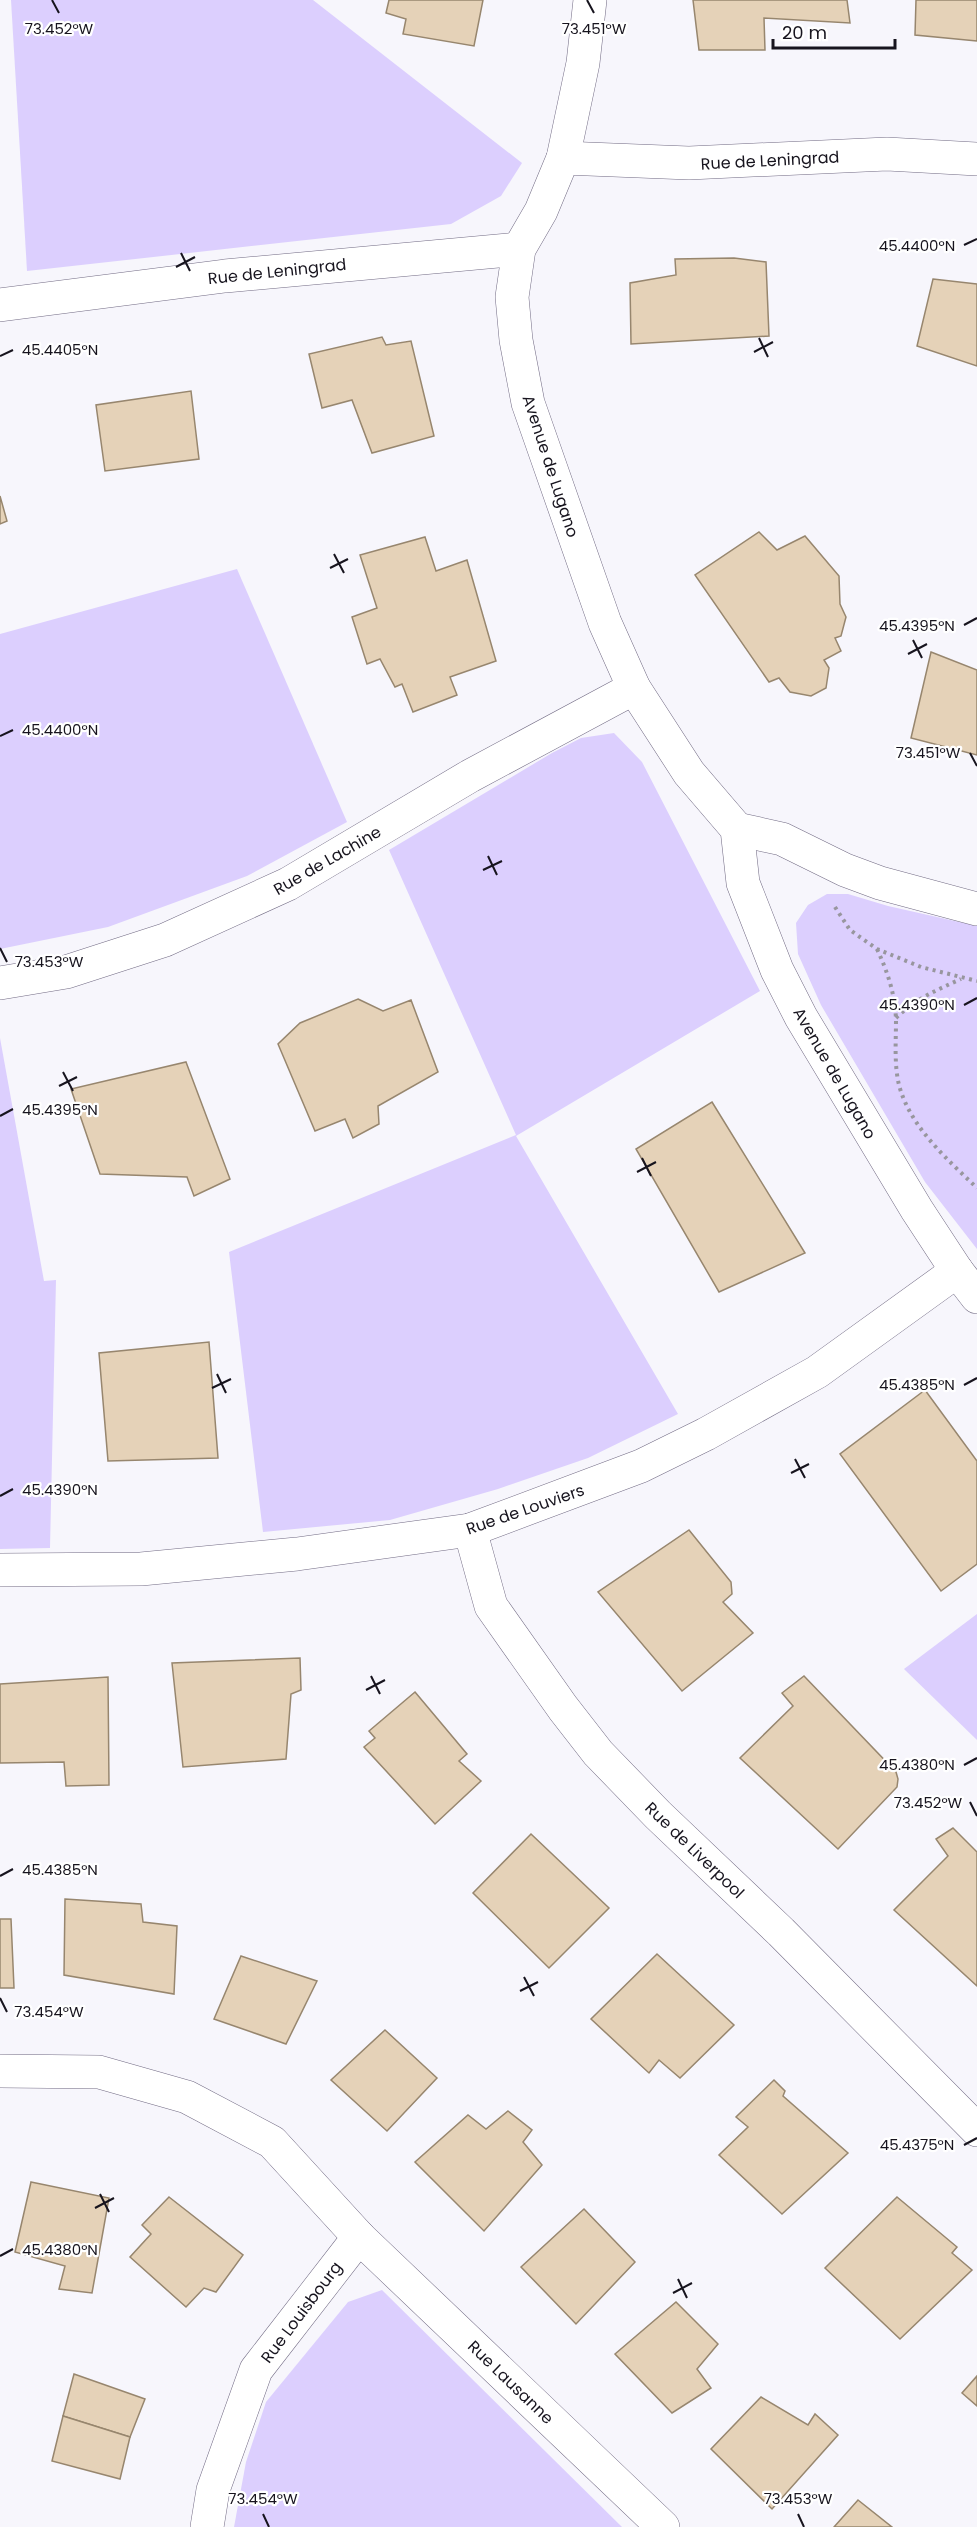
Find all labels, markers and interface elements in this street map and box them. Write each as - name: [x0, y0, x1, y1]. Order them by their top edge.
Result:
- scale bar: [773, 12, 894, 50]
- text: 73.452°W: [25, 18, 94, 39]
- text: 73.451°W: [562, 18, 627, 39]
- text: 20 m: [782, 20, 827, 45]
- street label: Rue de Leningrad: [700, 145, 840, 176]
- text: 45.4400°N: [879, 235, 955, 256]
- street label: Rue de Leningrad: [207, 253, 347, 290]
- text: 45.4405°N: [22, 339, 98, 360]
- street label: Avenue de Lugano: [517, 392, 584, 540]
- text: 45.4395°N: [879, 615, 955, 636]
- text: 45.4400°N: [22, 719, 98, 740]
- text: 73.451°W: [896, 742, 961, 763]
- street label: Rue de Lachine: [269, 820, 385, 901]
- text: 73.453°W: [15, 951, 84, 972]
- text: 45.4390°N: [879, 994, 955, 1015]
- street label: Avenue de Lugano: [787, 1003, 882, 1143]
- text: 45.4395°N: [22, 1099, 98, 1120]
- text: 45.4385°N: [879, 1374, 955, 1395]
- street label: Rue de Louviers: [463, 1478, 587, 1540]
- text: 45.4390°N: [22, 1479, 98, 1500]
- text: 45.4380°N: [879, 1754, 955, 1775]
- text: 73.452°W: [894, 1792, 963, 1813]
- street label: Rue de Liverpool: [640, 1797, 749, 1904]
- text: 45.4385°N: [22, 1859, 98, 1880]
- text: 73.454°W: [14, 2001, 84, 2022]
- text: 45.4375°N: [880, 2134, 954, 2155]
- text: 45.4380°N: [22, 2239, 98, 2260]
- street label: Rue Louisbourg: [256, 2257, 347, 2368]
- street label: Rue Lausanne: [462, 2335, 559, 2429]
- text: 73.454°W: [228, 2488, 298, 2509]
- text: 73.453°W: [764, 2488, 833, 2509]

